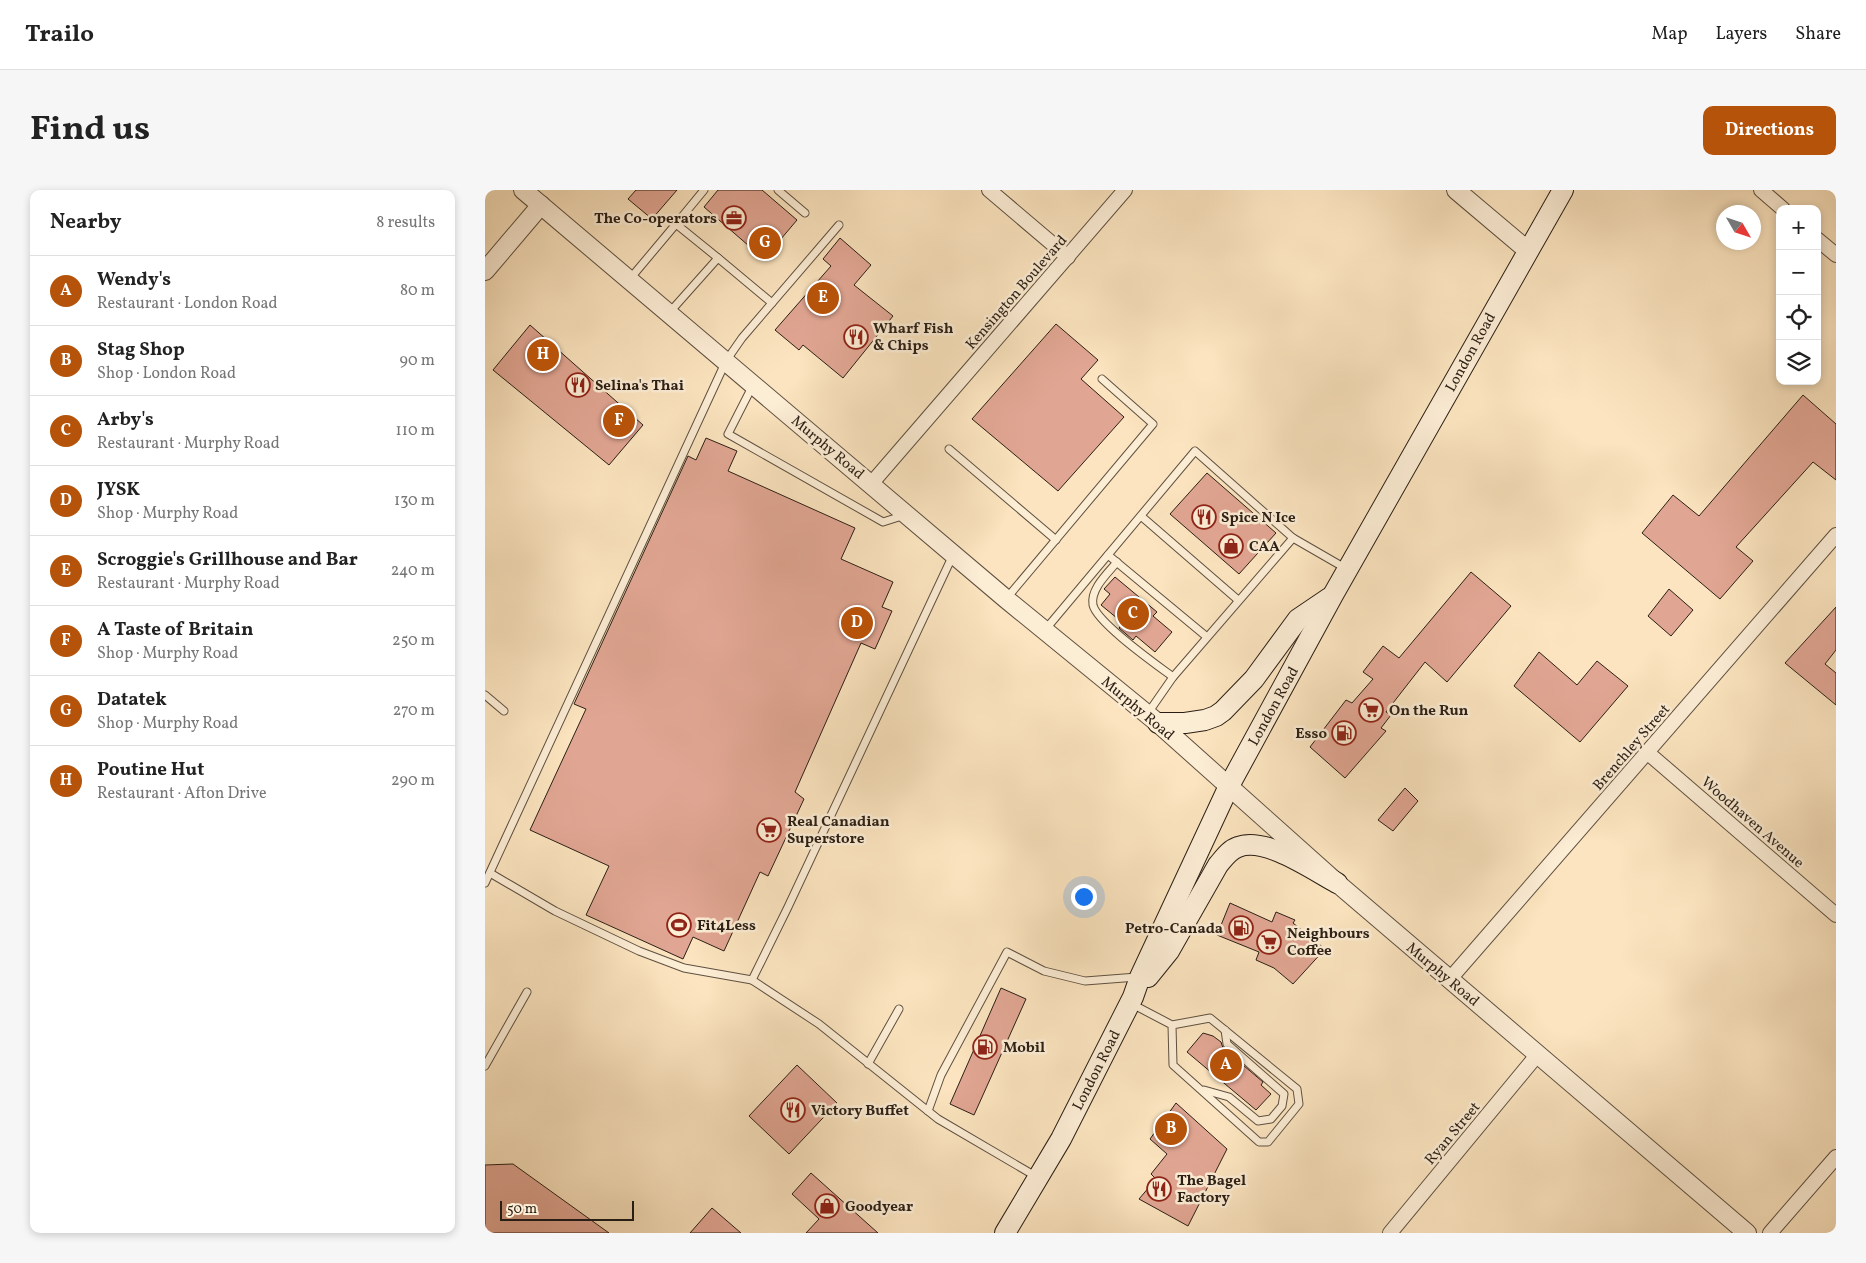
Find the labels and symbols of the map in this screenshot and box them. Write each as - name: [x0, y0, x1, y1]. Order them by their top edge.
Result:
- office icon: The Co-operators: [721, 205, 747, 231]
- north arrow: [1716, 205, 1761, 250]
- place label: The Co-operators: [594, 209, 717, 230]
- pin: G: [749, 224, 781, 262]
- street label: Kensington Boulevard: [961, 231, 1073, 355]
- pin: E: [807, 279, 839, 317]
- street label: London Road: [1441, 309, 1502, 396]
- place label: Wharf Fish & Chips: [873, 319, 954, 357]
- restaurant icon: Wharf Fish & Chips: [843, 324, 869, 350]
- pin: H: [527, 336, 559, 374]
- restaurant icon: Selina's Thai: [565, 372, 591, 398]
- place label: Selina's Thai: [595, 376, 684, 397]
- pin: F: [603, 402, 635, 440]
- street label: Murphy Road: [786, 411, 868, 485]
- restaurant icon: Spice N Ice: [1191, 504, 1217, 530]
- place label: Spice N Ice: [1221, 508, 1296, 529]
- shop icon: CAA: [1218, 533, 1244, 559]
- place label: CAA: [1249, 537, 1280, 558]
- pin: C: [1117, 595, 1149, 633]
- pin: D: [841, 604, 873, 642]
- street label: London Road: [1244, 663, 1305, 750]
- street label: Murphy Road: [1096, 672, 1178, 746]
- supermarket icon: On the Run: [1358, 697, 1384, 723]
- street label: Brenchley Street: [1589, 700, 1676, 796]
- place label: On the Run: [1389, 701, 1469, 722]
- fuel station icon: Esso: [1331, 720, 1357, 746]
- place label: Esso: [1295, 724, 1327, 745]
- street label: Woodhaven Avenue: [1696, 773, 1808, 874]
- place label: Real Canadian Superstore: [787, 812, 890, 850]
- supermarket icon: Real Canadian Superstore: [756, 817, 782, 843]
- your location: [1071, 884, 1097, 910]
- sports icon: Fit4Less: [666, 912, 692, 938]
- fuel station icon: Petro-Canada: [1228, 915, 1254, 941]
- place label: Fit4Less: [697, 916, 756, 937]
- place label: Petro-Canada: [1125, 919, 1223, 940]
- place label: Neighbours Coffee: [1287, 924, 1370, 962]
- supermarket icon: Neighbours Coffee: [1256, 929, 1282, 955]
- street label: Murphy Road: [1401, 938, 1483, 1012]
- street label: London Road: [1068, 1027, 1127, 1114]
- fuel station icon: Mobil: [972, 1034, 998, 1060]
- place label: Mobil: [1003, 1038, 1045, 1059]
- pin: A: [1210, 1046, 1242, 1084]
- restaurant icon: Victory Buffet: [780, 1097, 806, 1123]
- street label: Ryan Street: [1421, 1098, 1486, 1170]
- place label: Victory Buffet: [811, 1101, 909, 1122]
- pin: B: [1155, 1110, 1187, 1148]
- place label: The Bagel Factory: [1177, 1171, 1246, 1209]
- restaurant icon: The Bagel Factory: [1146, 1176, 1172, 1202]
- shop icon: Goodyear: [814, 1193, 840, 1219]
- place label: Goodyear: [845, 1197, 913, 1218]
- scale bar: [500, 1198, 634, 1221]

